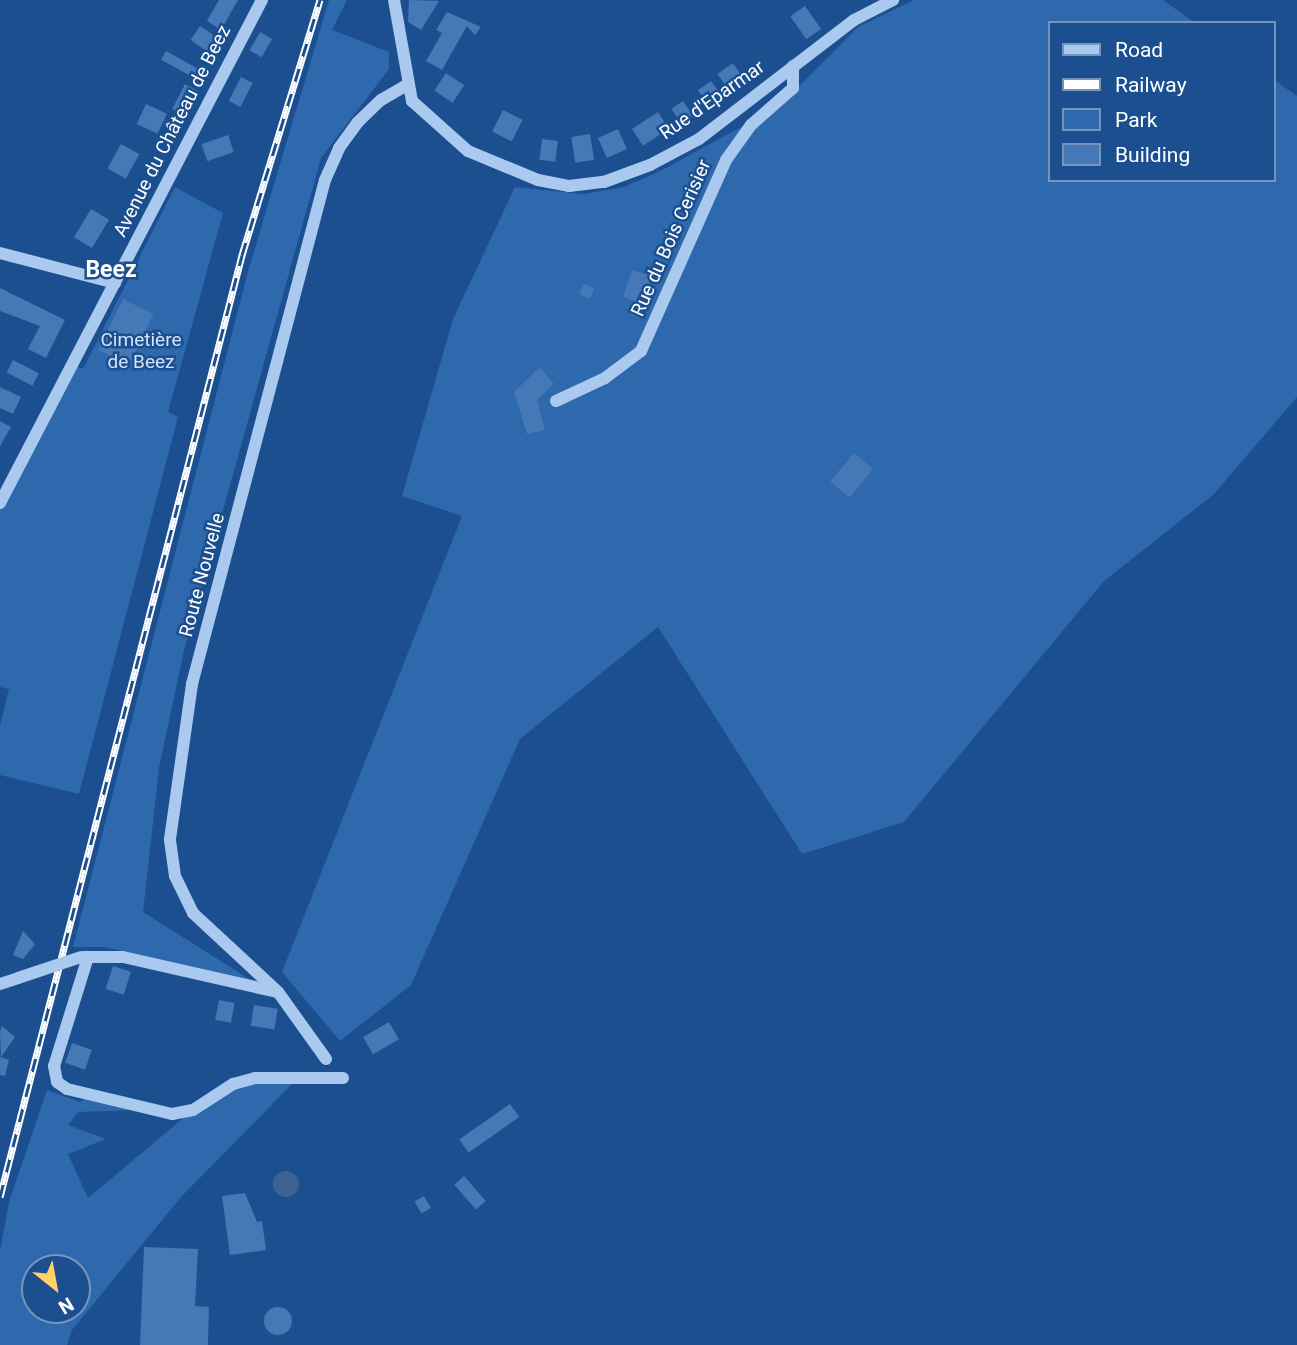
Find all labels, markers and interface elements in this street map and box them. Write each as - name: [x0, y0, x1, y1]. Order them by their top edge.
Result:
- street label: Avenue du Château de Beez: [109, 21, 235, 241]
- legend: [1048, 21, 1276, 182]
- text: Road: [1115, 38, 1163, 62]
- street label: Rue d'Eparmar: [655, 55, 769, 145]
- text: Railway: [1115, 73, 1187, 97]
- text: Park: [1115, 108, 1157, 132]
- text: Building: [1115, 143, 1190, 167]
- street label: Rue du Bois Cerisier: [626, 156, 716, 320]
- district label: Beez: [85, 256, 137, 284]
- park label: Cimetière de Beez: [101, 329, 181, 373]
- street label: Route Nouvelle: [175, 511, 229, 639]
- north arrow: [21, 1254, 91, 1324]
- text: N: [54, 1292, 78, 1319]

